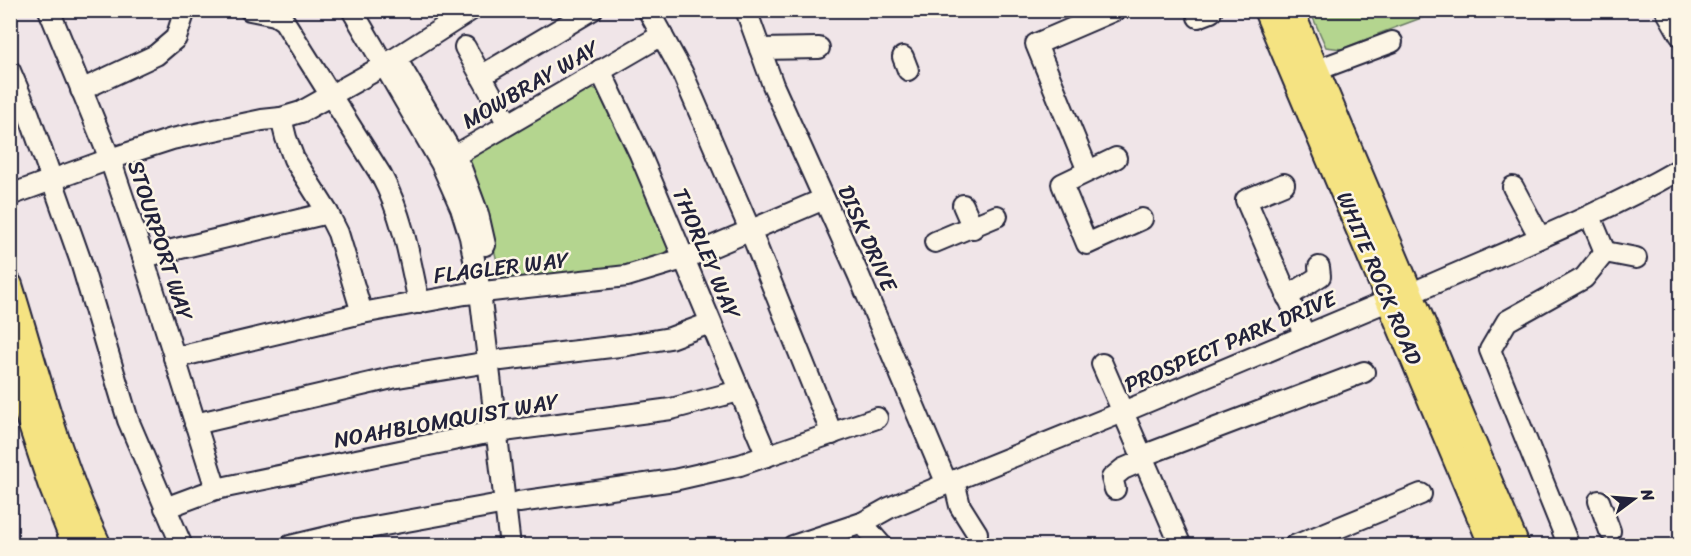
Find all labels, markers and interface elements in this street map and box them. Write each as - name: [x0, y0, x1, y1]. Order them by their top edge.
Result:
- street label: MOWBRAY WAY: [454, 28, 608, 140]
- street label: STOURPORT WAY: [116, 155, 205, 326]
- street label: DISK DRIVE: [827, 179, 909, 299]
- street label: THORLEY WAY: [661, 181, 752, 327]
- street label: WHITE ROCK ROAD: [1325, 185, 1434, 371]
- street label: FLAGLER WAY: [431, 240, 573, 295]
- street label: PROSPECT PARK DRIVE: [1118, 278, 1344, 404]
- street label: NOAHBLOMQUIST WAY: [331, 381, 563, 459]
- north arrow: [1604, 469, 1664, 529]
- text: N: [1632, 485, 1664, 505]

